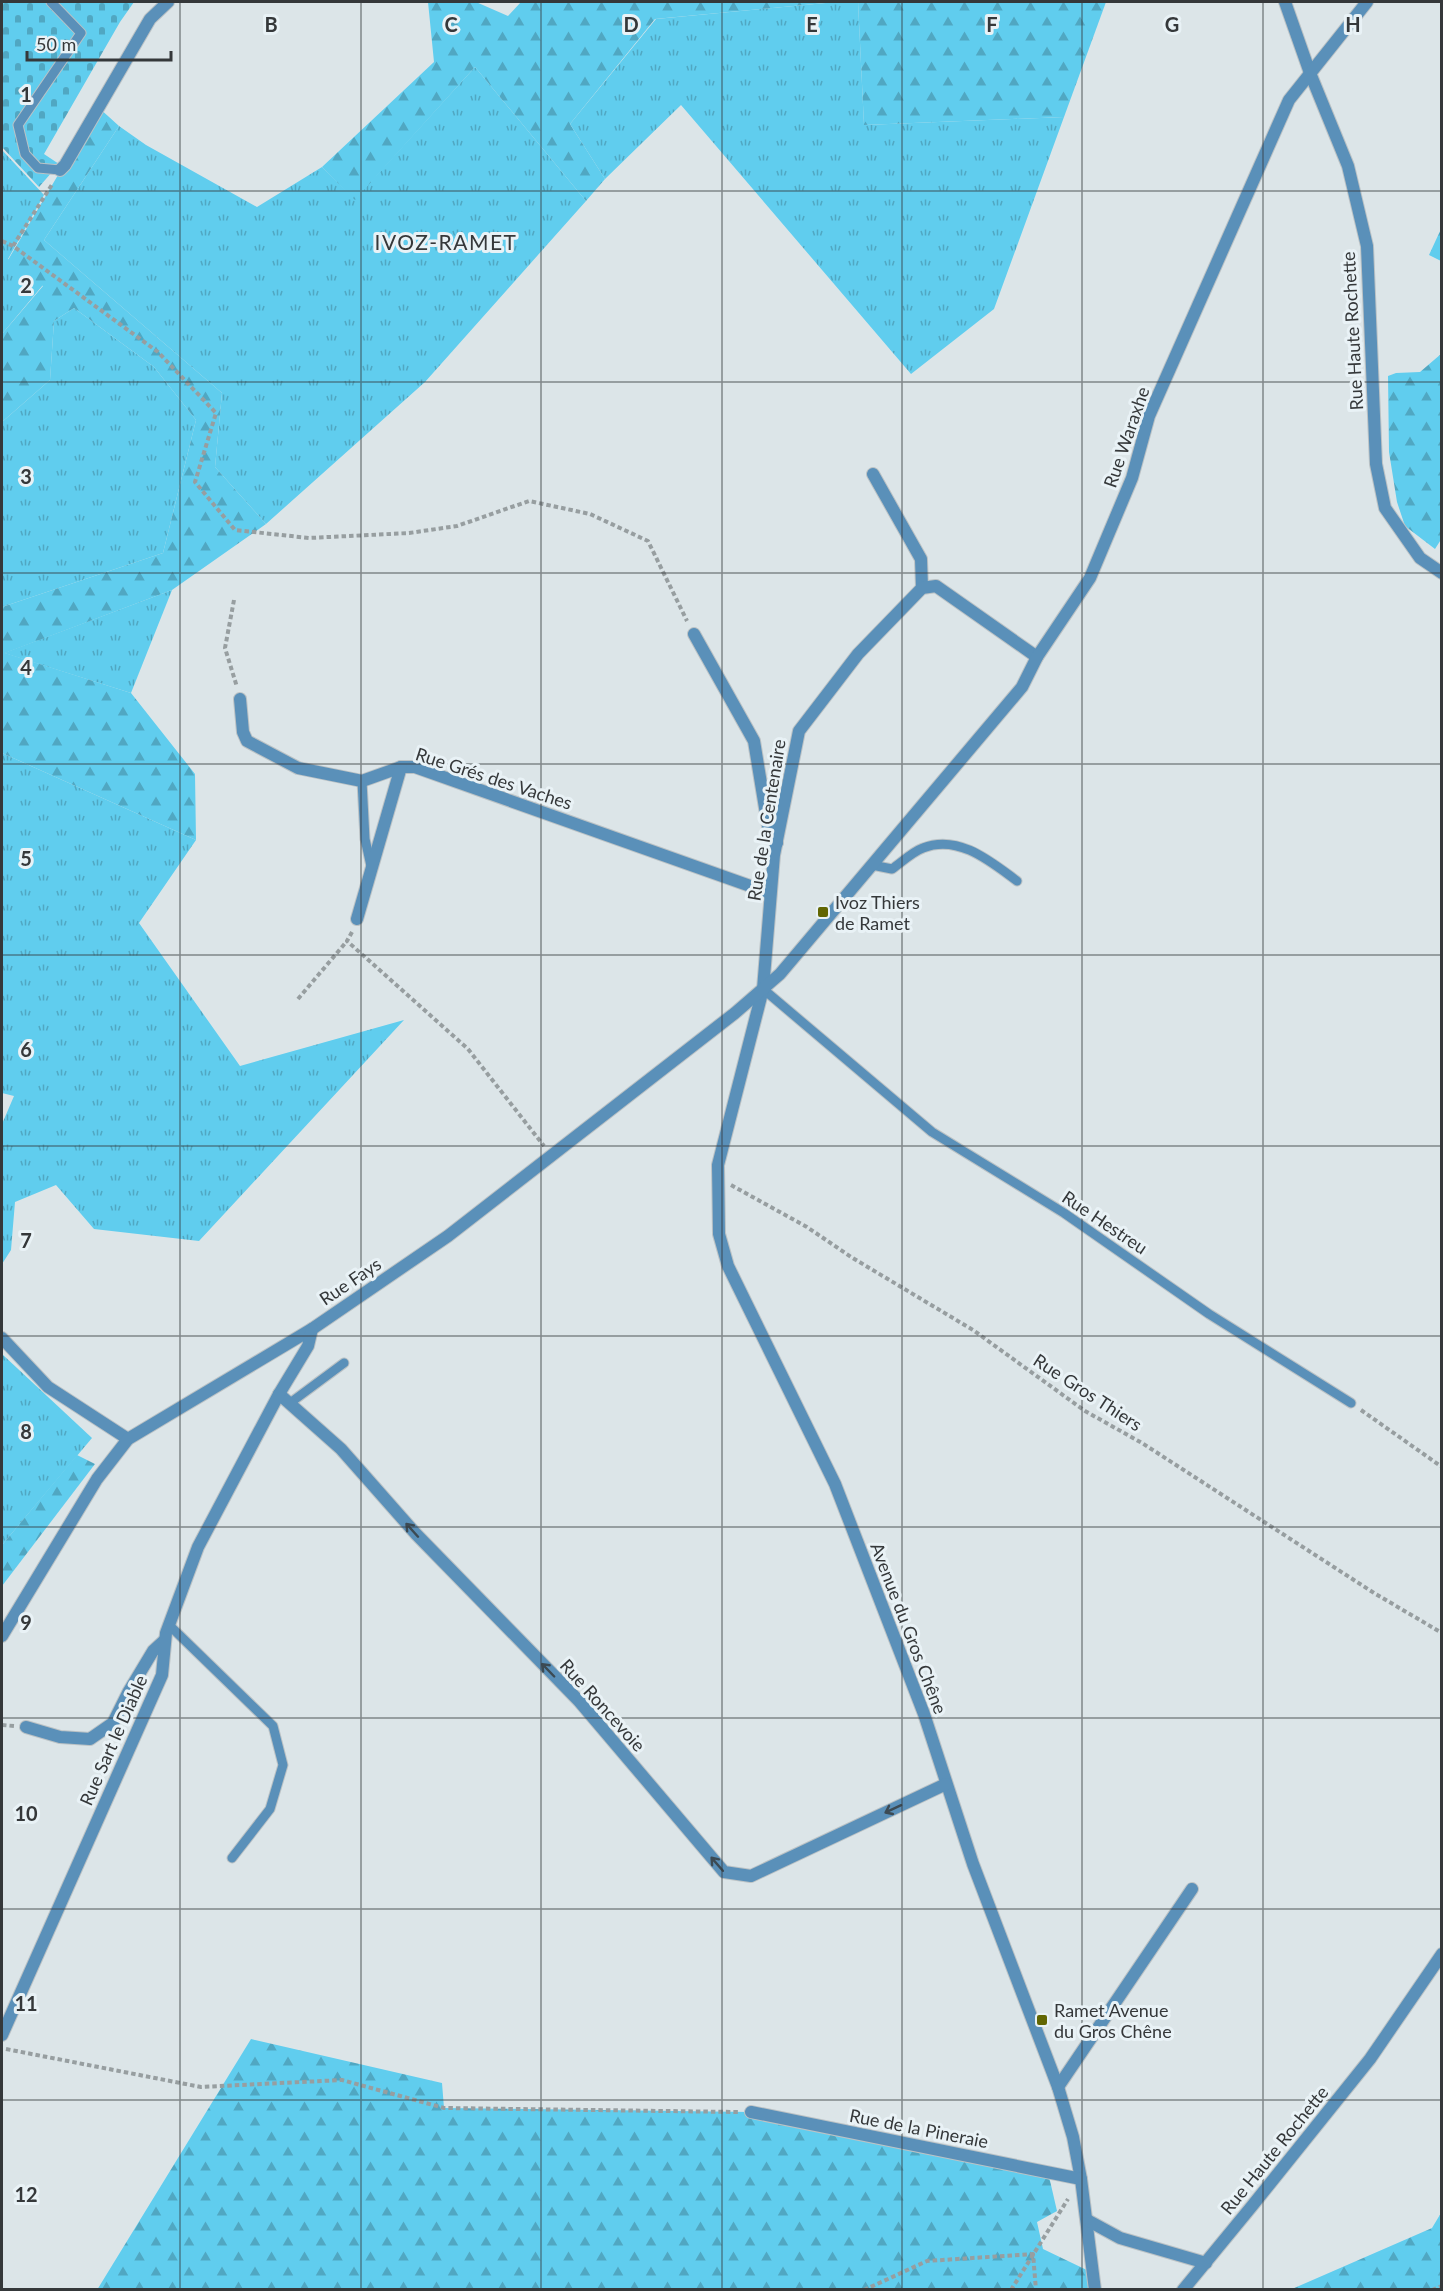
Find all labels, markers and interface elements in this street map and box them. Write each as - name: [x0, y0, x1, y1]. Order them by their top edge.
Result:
- text: B: [264, 12, 278, 36]
- text: C: [444, 12, 458, 36]
- text: D: [623, 12, 639, 36]
- text: E: [806, 12, 818, 36]
- text: F: [986, 12, 998, 36]
- text: G: [1165, 12, 1179, 36]
- text: H: [1345, 12, 1361, 36]
- scale bar: [27, 24, 171, 62]
- text: 50 m: [36, 33, 76, 55]
- text: 1: [20, 82, 32, 106]
- district label: IVOZ-RAMET: [375, 229, 517, 254]
- street label: Rue Haute Rochette: [1337, 251, 1367, 411]
- text: 2: [20, 273, 32, 297]
- street label: Rue Waraxhe: [1098, 384, 1154, 490]
- text: 3: [20, 464, 32, 488]
- text: 4: [20, 655, 32, 679]
- street label: Rue de la Centenaire: [742, 738, 790, 902]
- street label: Rue Grés des Vaches: [413, 742, 575, 814]
- text: 5: [20, 846, 32, 870]
- place label: Ivoz Thiers de Ramet: [835, 891, 920, 934]
- marker: Ivoz Thiers de Ramet: [816, 905, 830, 919]
- text: 6: [20, 1037, 32, 1061]
- street label: Rue Hestreu: [1058, 1185, 1152, 1259]
- text: 7: [20, 1228, 32, 1252]
- street label: Rue Fays: [315, 1252, 385, 1310]
- street label: Rue Gros Thiers: [1030, 1349, 1147, 1435]
- text: 8: [20, 1419, 32, 1443]
- one-way arrow: [405, 1523, 419, 1538]
- street label: Avenue du Gros Chêne: [866, 1539, 952, 1717]
- text: 9: [20, 1610, 32, 1634]
- street label: Rue Roncevoie: [556, 1654, 650, 1756]
- one-way arrow: [541, 1662, 555, 1677]
- street label: Rue Sart le Diable: [74, 1671, 152, 1809]
- text: 10: [14, 1801, 38, 1825]
- one-way arrow: [885, 1803, 903, 1815]
- one-way arrow: [710, 1857, 724, 1872]
- text: 11: [14, 1991, 38, 2015]
- place label: Ramet Avenue du Gros Chêne: [1054, 1999, 1172, 2042]
- marker: Ramet Avenue du Gros Chêne: [1035, 2013, 1049, 2027]
- street label: Rue Haute Rochette: [1215, 2081, 1333, 2219]
- street label: Rue de la Pineraie: [848, 2104, 990, 2152]
- text: 12: [14, 2182, 38, 2206]

